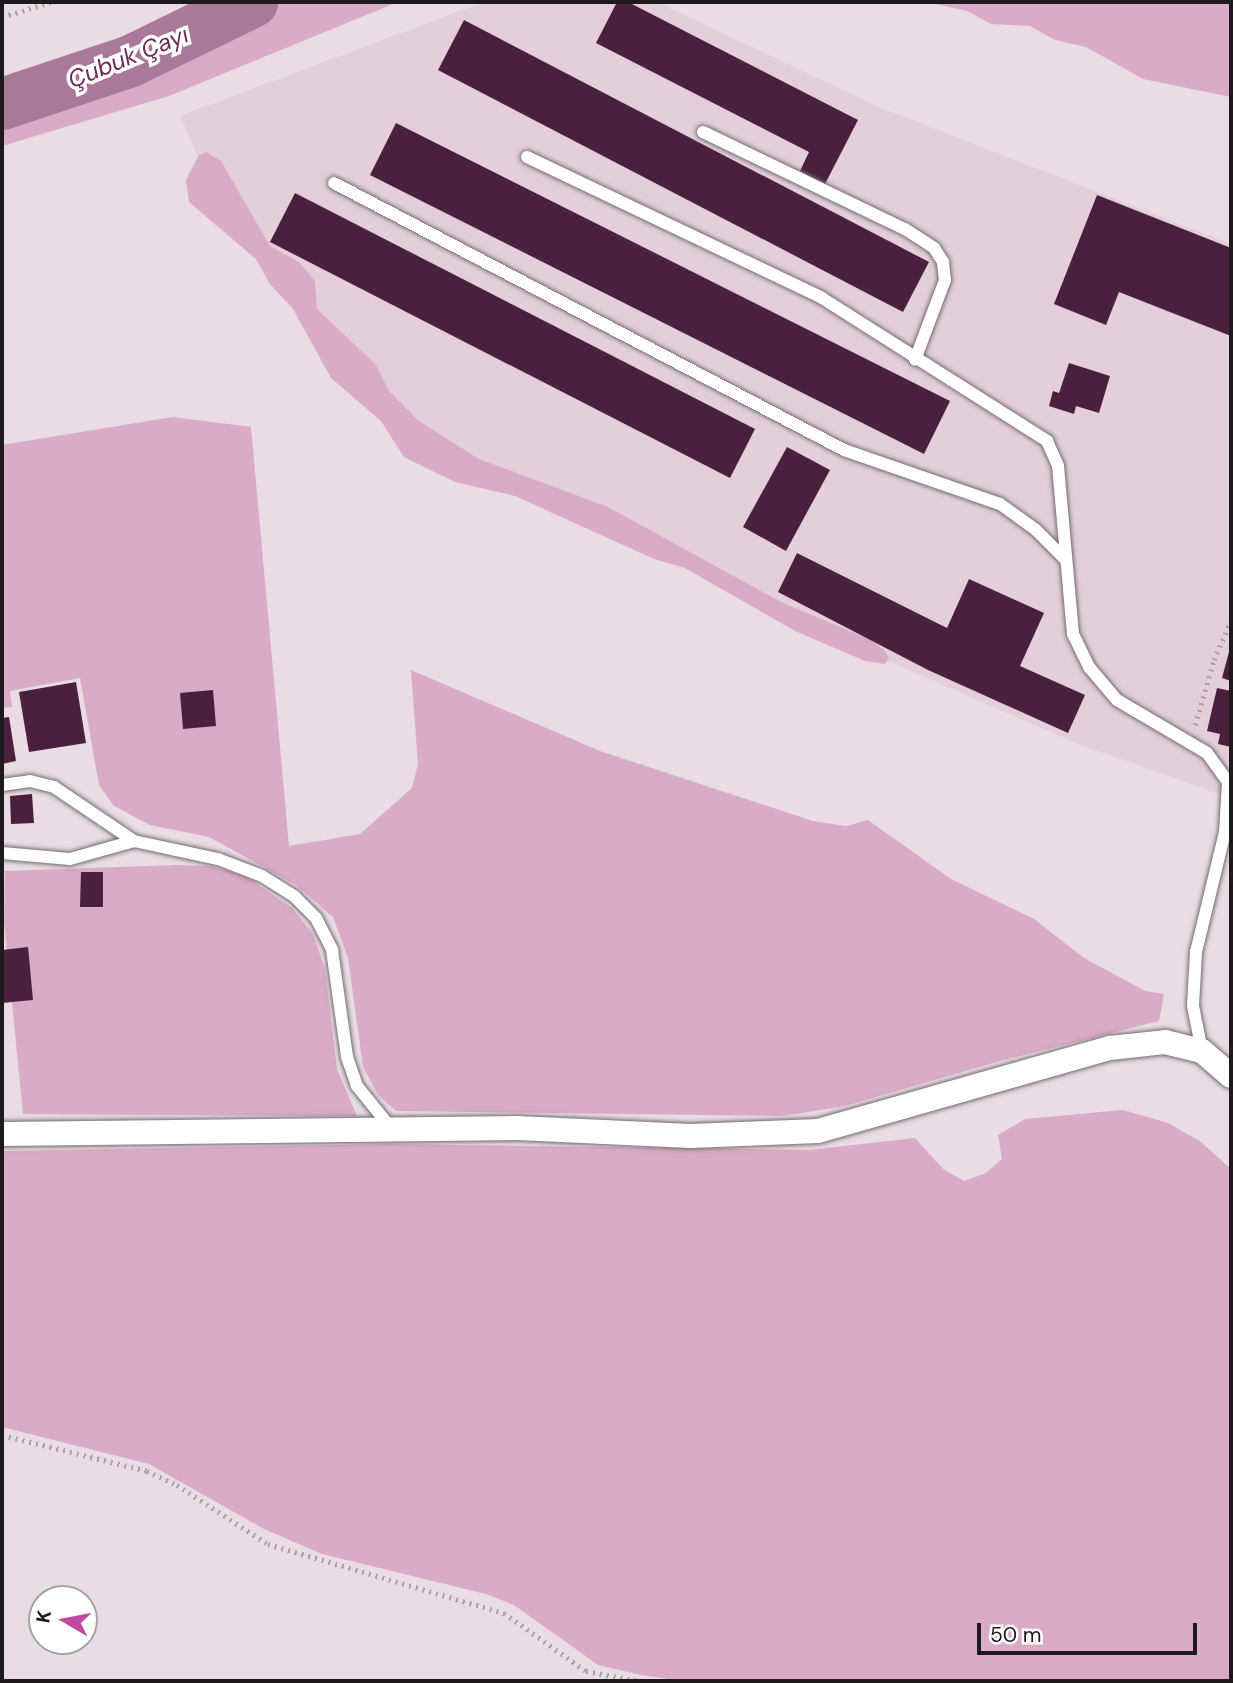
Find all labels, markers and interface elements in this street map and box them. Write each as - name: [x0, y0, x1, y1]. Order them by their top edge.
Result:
- water label: Çubuk Çayı: [63, 20, 193, 94]
- north arrow: [28, 1585, 98, 1655]
- text: K: [30, 1608, 57, 1625]
- scale bar: [981, 1610, 1202, 1654]
- text: 50 m: [990, 1621, 1041, 1649]

